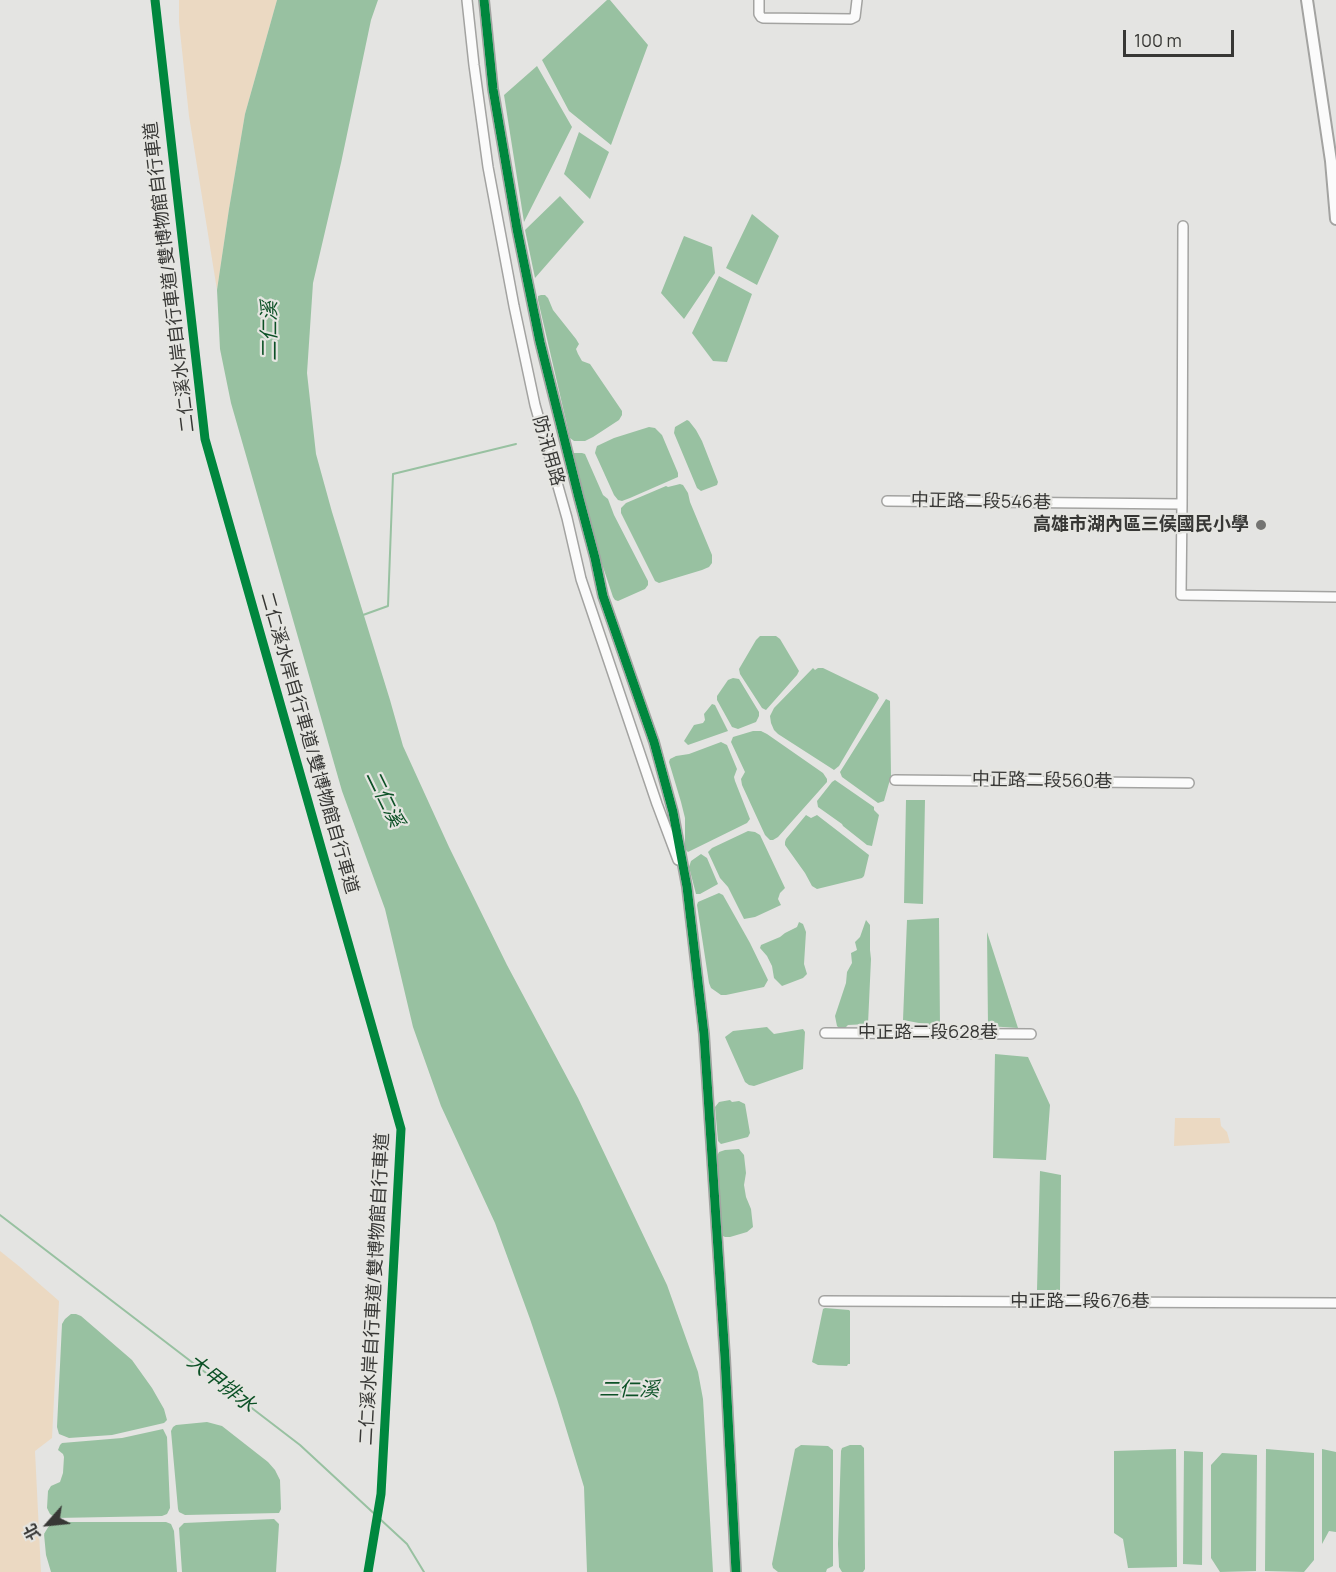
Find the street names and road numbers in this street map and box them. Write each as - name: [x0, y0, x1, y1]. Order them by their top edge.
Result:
- street label: 二仁溪水岸自行車道/雙博物館自行車道: [140, 120, 200, 434]
- street label: 防汛用路: [528, 413, 568, 489]
- street label: 中正路二段546巷: [911, 490, 1051, 514]
- street label: 二仁溪水岸自行車道/雙博物館自行車道: [255, 590, 363, 896]
- street label: 中正路二段560巷: [972, 769, 1112, 793]
- street label: 中正路二段628巷: [858, 1022, 998, 1044]
- street label: 二仁溪水岸自行車道/雙博物館自行車道: [356, 1132, 394, 1446]
- street label: 中正路二段676巷: [1010, 1291, 1150, 1313]

